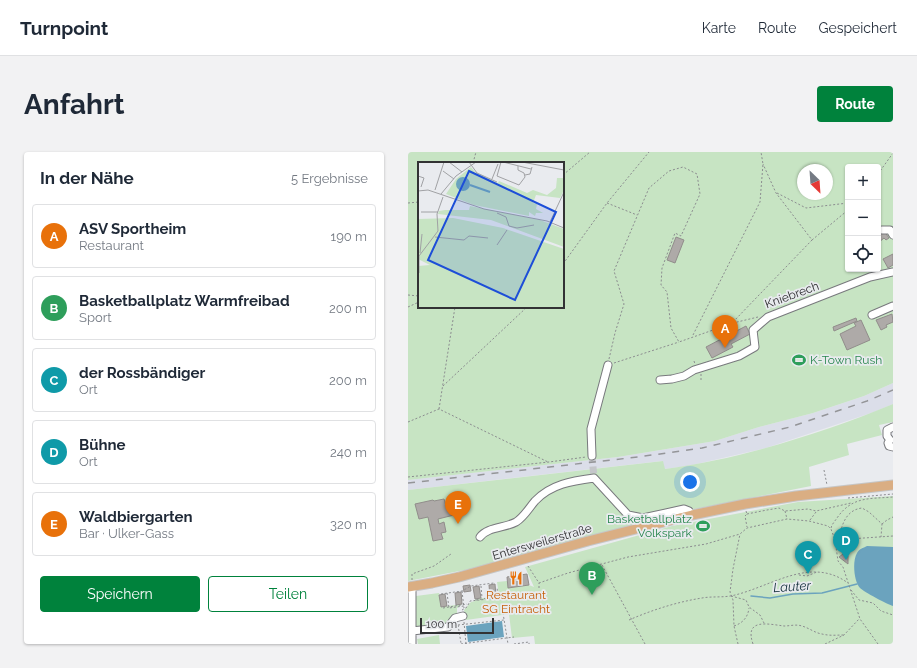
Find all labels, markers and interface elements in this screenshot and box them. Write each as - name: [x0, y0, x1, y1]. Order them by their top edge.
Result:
- text: Turnpoint: [20, 17, 108, 39]
- text: Karte: [702, 20, 736, 36]
- text: Route: [758, 20, 796, 36]
- text: Gespeichert: [818, 20, 897, 36]
- button: Route: [817, 86, 893, 122]
- text: Anfahrt: [24, 88, 125, 121]
- inset map: [418, 162, 564, 308]
- north arrow: [797, 164, 833, 200]
- map controls: [845, 164, 881, 272]
- button: +: [845, 164, 881, 200]
- text: In der Nähe: [40, 168, 134, 188]
- text: 5 Ergebnisse: [291, 171, 368, 186]
- button: −: [845, 200, 881, 236]
- text: ASV Sportheim: [79, 220, 186, 238]
- text: A: [50, 229, 58, 244]
- text: 190 m: [331, 229, 367, 244]
- button: locate: [845, 236, 881, 272]
- text: Restaurant: [79, 238, 144, 253]
- street label: Kniebrech: [763, 279, 821, 311]
- text: Basketballplatz Warmfreibad: [79, 292, 290, 310]
- text: B: [50, 301, 58, 316]
- text: 200 m: [329, 301, 367, 316]
- text: Sport: [79, 310, 112, 325]
- pin: A: [712, 315, 738, 348]
- sports icon: K-Town Rush: [791, 352, 807, 368]
- place label: K-Town Rush: [810, 353, 882, 367]
- text: der Rossbändiger: [79, 364, 205, 382]
- text: C: [50, 373, 58, 388]
- text: 200 m: [329, 373, 367, 388]
- text: Ort: [79, 382, 98, 397]
- text: Bühne: [79, 436, 126, 454]
- text: D: [49, 445, 59, 460]
- text: 240 m: [330, 445, 367, 460]
- text: Ort: [79, 454, 98, 469]
- your location: [680, 472, 700, 492]
- pin: E: [445, 491, 471, 524]
- text: Waldbiergarten: [79, 508, 193, 526]
- place label: Basketballplatz Volkspark: [607, 512, 693, 540]
- text: E: [50, 517, 58, 532]
- text: 320 m: [330, 517, 367, 532]
- sports icon: Basketballplatz Volkspark: [695, 518, 711, 534]
- street label: Entersweilerstraße: [491, 521, 593, 563]
- text: Bar · Ulker-Gass: [79, 526, 174, 541]
- pin: D: [833, 527, 859, 560]
- pin: C: [795, 541, 821, 574]
- pin: B: [579, 562, 605, 595]
- restaurant icon: Restaurant SG Eintracht: [508, 570, 524, 586]
- button: Speichern: [40, 576, 200, 612]
- button: Teilen: [208, 576, 368, 612]
- water label: Lauter: [773, 578, 812, 595]
- place label: Restaurant SG Eintracht: [482, 588, 550, 616]
- scale bar: [420, 616, 494, 635]
- text: 100 m: [426, 618, 457, 631]

